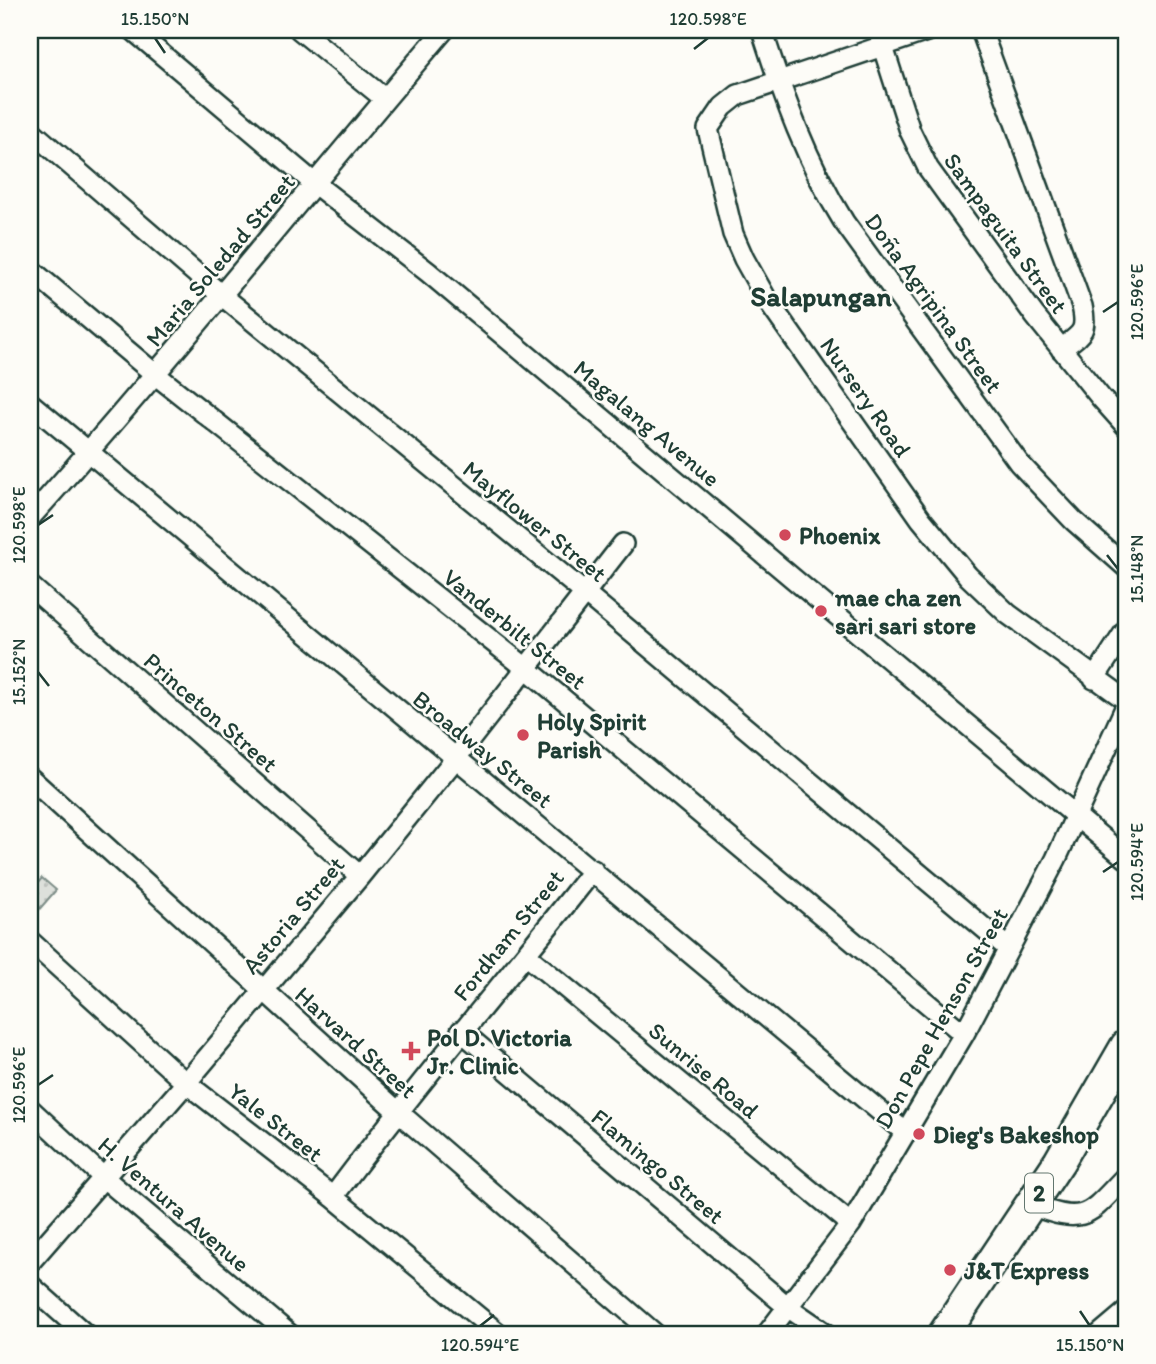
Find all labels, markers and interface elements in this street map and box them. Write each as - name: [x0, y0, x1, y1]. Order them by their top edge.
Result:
- text: 15.150°N: [121, 8, 189, 30]
- text: 120.598°E: [669, 8, 747, 30]
- street label: Sampaguita Street: [938, 147, 1074, 319]
- street label: Maria Soledad Street: [139, 168, 301, 352]
- street label: Doña Agripina Street: [859, 207, 1009, 399]
- text: 120.596°E: [1126, 263, 1148, 340]
- district label: Salapungan: [750, 279, 892, 313]
- street label: Nursery Road: [814, 332, 918, 462]
- street label: Magalang Avenue: [568, 353, 726, 493]
- street label: Mayflower Street: [457, 454, 613, 588]
- text: 120.598°E: [8, 486, 30, 564]
- place label: Phoenix: [799, 521, 881, 550]
- marker: Phoenix: [777, 527, 793, 543]
- text: 15.148°N: [1126, 535, 1148, 603]
- street label: Vanderbilt Street: [437, 562, 593, 696]
- place label: mae cha zen sari sari store: [834, 583, 976, 640]
- marker: mae cha zen sari sari store: [813, 603, 829, 619]
- text: 15.152°N: [8, 639, 30, 705]
- street label: Princeton Street: [138, 646, 284, 778]
- street label: Broadway Street: [407, 684, 559, 814]
- place label: Holy Spirit Parish: [537, 707, 646, 764]
- marker: Holy Spirit Parish: [515, 727, 531, 743]
- text: 120.594°E: [1126, 823, 1148, 901]
- street label: Astoria Street: [236, 850, 350, 980]
- street label: Fordham Street: [446, 864, 570, 1006]
- street label: Don Pepe Henson Street: [868, 903, 1014, 1133]
- street label: Harvard Street: [289, 980, 423, 1104]
- street label: Sunrise Road: [643, 1016, 765, 1124]
- place label: Pol D. Victoria Jr. Clinic: [426, 1023, 572, 1080]
- marker: Pol D. Victoria Jr. Clinic: [401, 1041, 421, 1061]
- text: 120.596°E: [8, 1046, 30, 1123]
- street label: Yale Street: [223, 1076, 329, 1168]
- street label: Flamingo Street: [586, 1102, 730, 1230]
- place label: Dieg's Bakeshop: [933, 1120, 1099, 1150]
- marker: Dieg's Bakeshop: [911, 1126, 927, 1142]
- street label: H. Ventura Avenue: [92, 1130, 256, 1278]
- road number: 2: [1025, 1174, 1053, 1212]
- place label: J&T Express: [963, 1256, 1089, 1286]
- marker: J&T Express: [942, 1262, 958, 1278]
- text: 120.594°E: [441, 1334, 519, 1356]
- text: 15.150°N: [1056, 1334, 1124, 1356]

